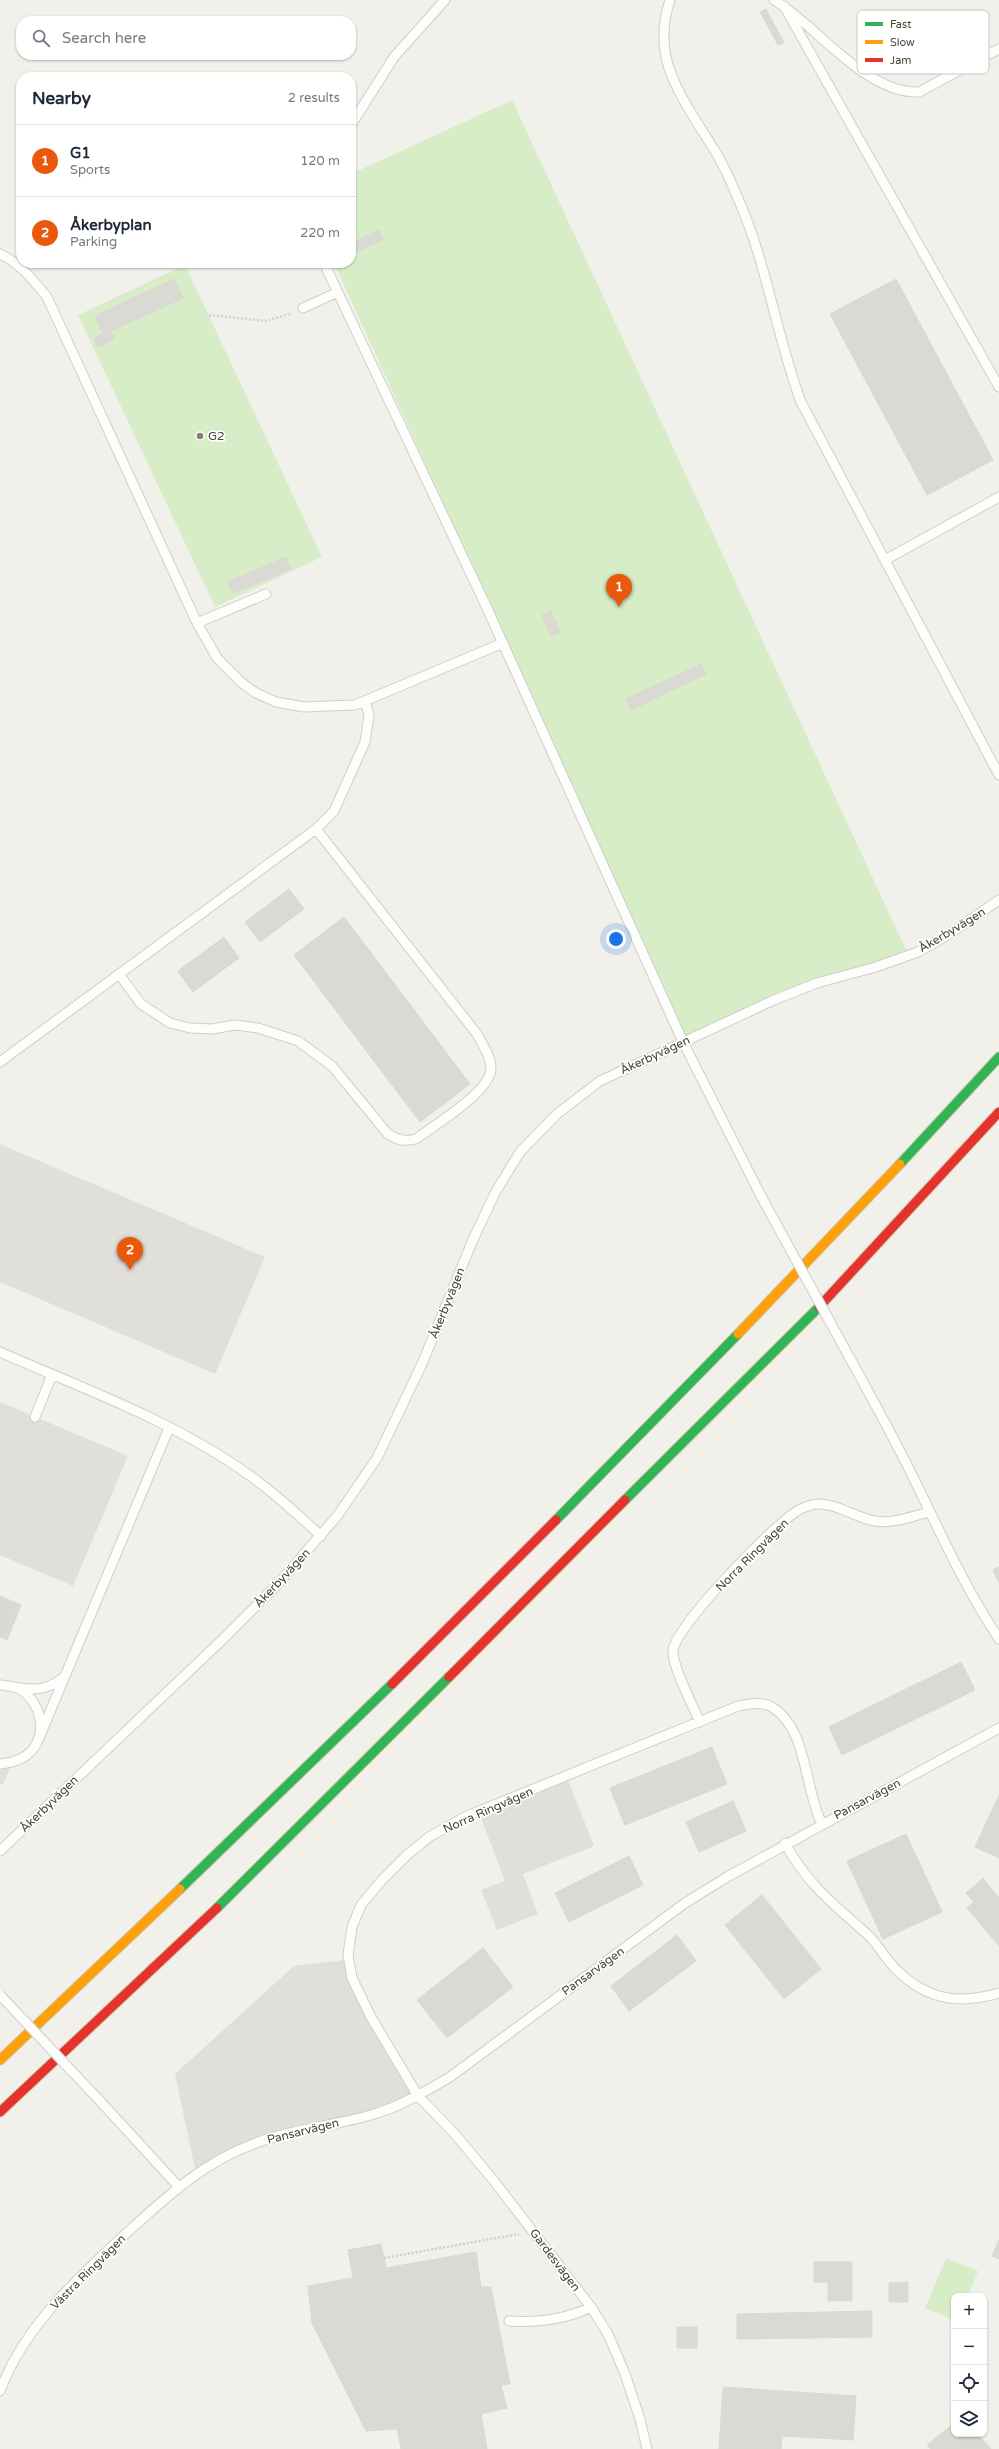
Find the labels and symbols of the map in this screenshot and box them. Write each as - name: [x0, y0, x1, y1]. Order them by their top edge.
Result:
- legend: [857, 10, 989, 74]
- text: Fast: [890, 18, 911, 31]
- text: Slow: [890, 36, 915, 49]
- text: Jam: [890, 54, 911, 67]
- place label: G2: [208, 429, 225, 443]
- marker: G2: [195, 431, 205, 441]
- pin: 1: [606, 574, 632, 607]
- street label: Åkerbyvägen: [916, 905, 988, 955]
- your location: [606, 929, 626, 949]
- street label: Åkerbyvägen: [618, 1033, 692, 1077]
- pin: 2: [117, 1237, 143, 1270]
- street label: Åkerbyvägen: [426, 1265, 468, 1341]
- street label: Norra Ringvägen: [713, 1516, 791, 1594]
- street label: Åkerbyvägen: [251, 1546, 313, 1610]
- street label: Åkerbyvägen: [17, 1773, 81, 1835]
- street label: Pansarvägen: [831, 1776, 903, 1822]
- street label: Norra Ringvägen: [441, 1784, 535, 1836]
- street label: Pansarvägen: [559, 1944, 627, 1998]
- street label: Pansarvägen: [266, 2115, 340, 2147]
- street label: Gardesvägen: [527, 2226, 583, 2294]
- street label: Västra Ringvägen: [48, 2232, 128, 2312]

